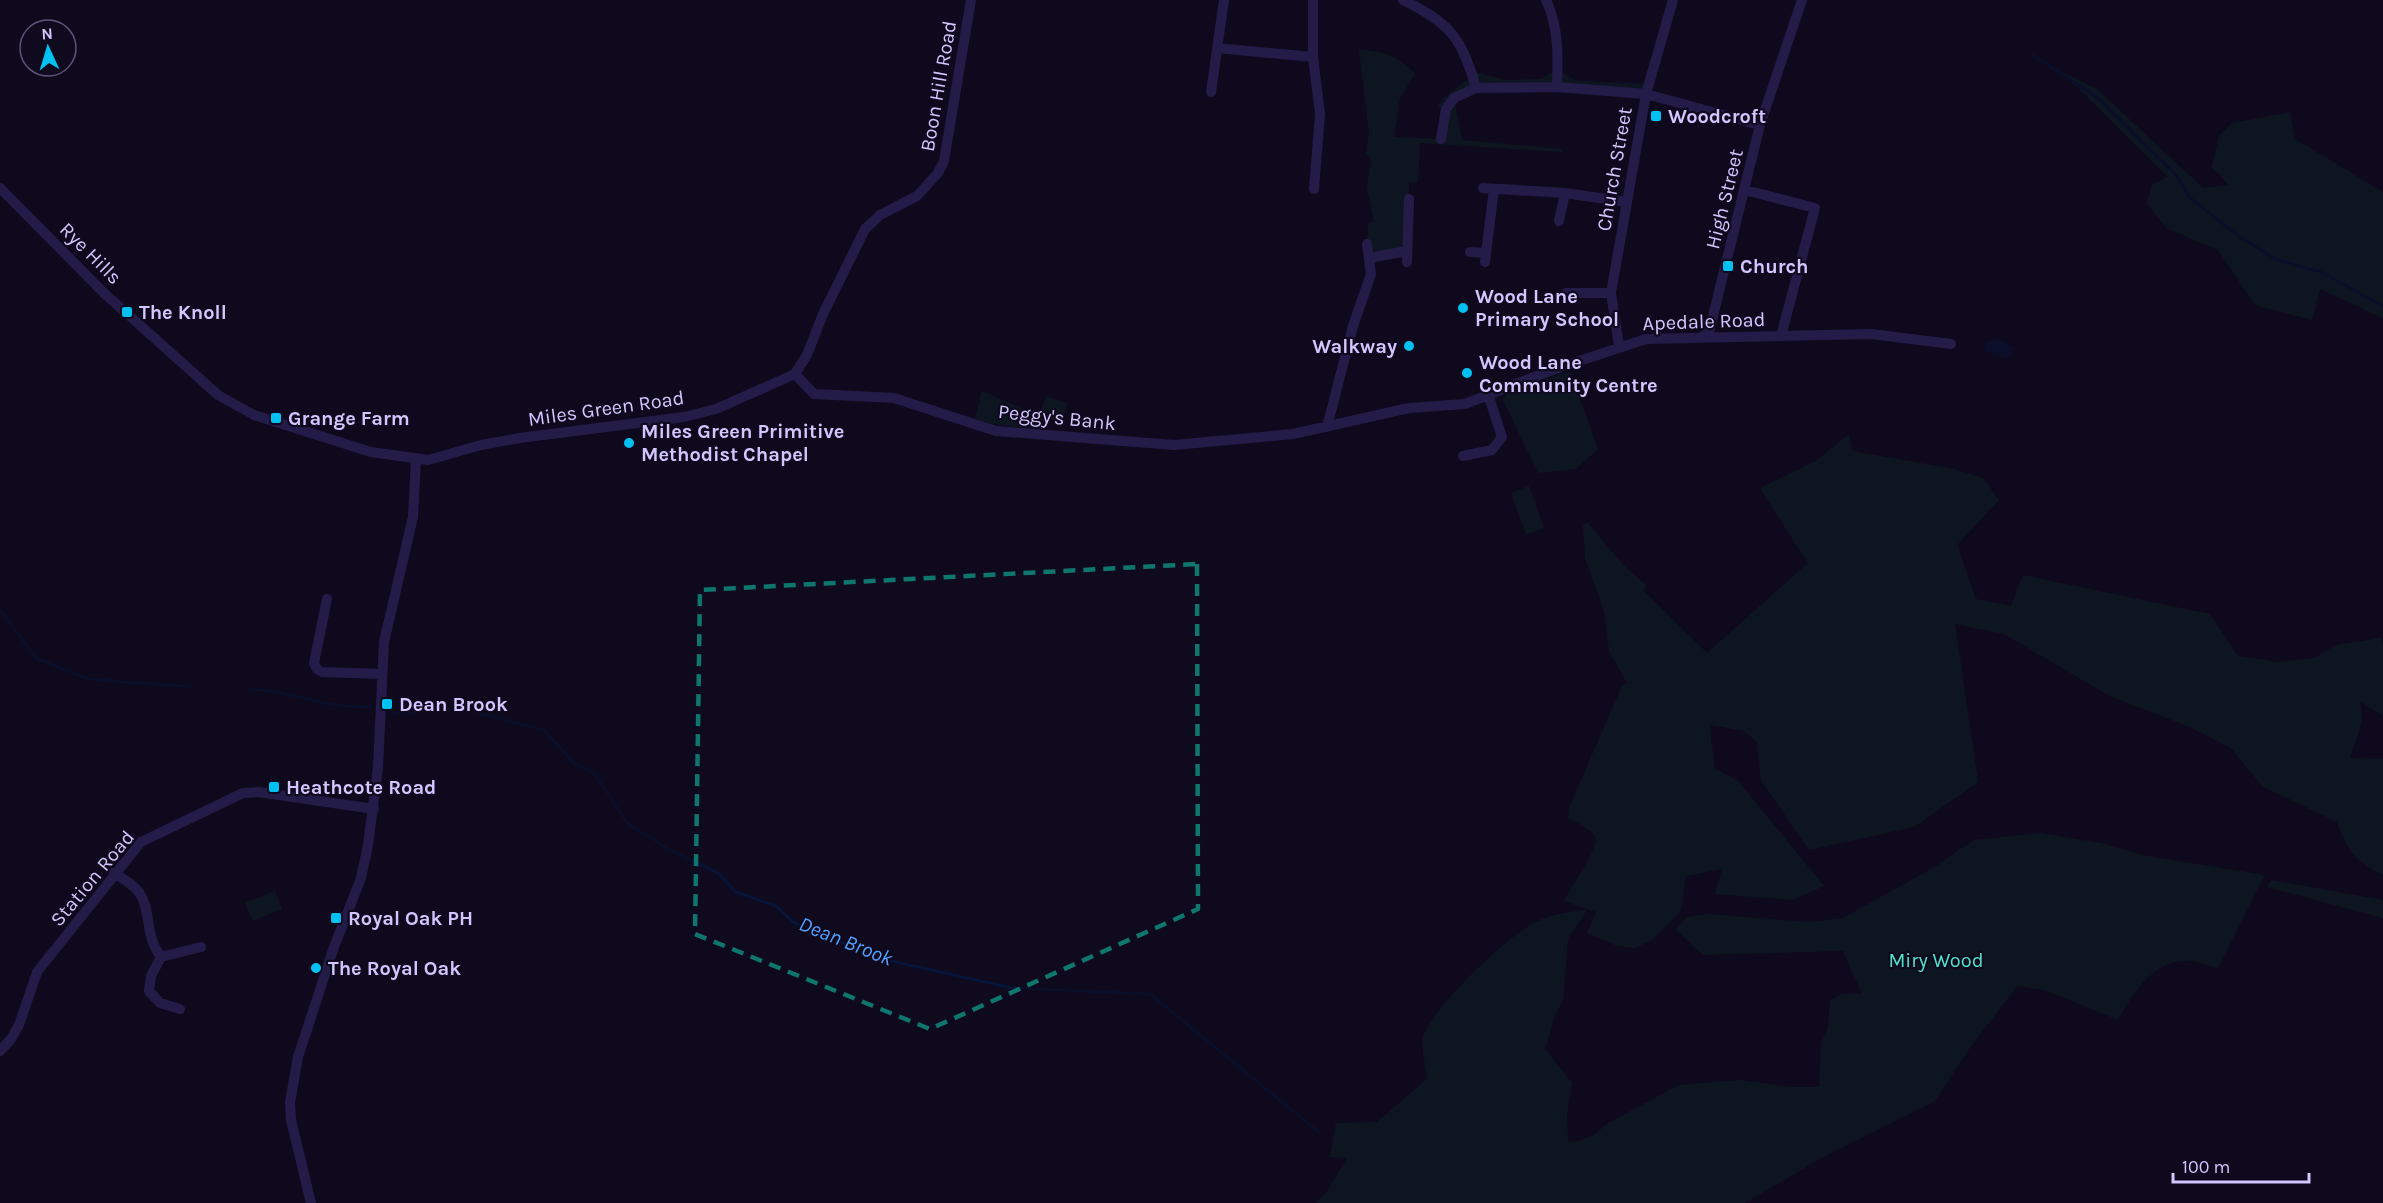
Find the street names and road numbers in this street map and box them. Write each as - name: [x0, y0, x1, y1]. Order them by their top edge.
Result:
- street label: Boon Hill Road: [916, 19, 961, 153]
- street label: Church Street: [1592, 105, 1637, 233]
- street label: High Street: [1701, 146, 1748, 252]
- street label: Rye Hills: [55, 218, 126, 289]
- street label: Apedale Road: [1642, 308, 1766, 335]
- street label: Miles Green Road: [526, 386, 686, 431]
- street label: Peggy's Bank: [997, 400, 1117, 435]
- street label: Station Road: [46, 826, 139, 931]

